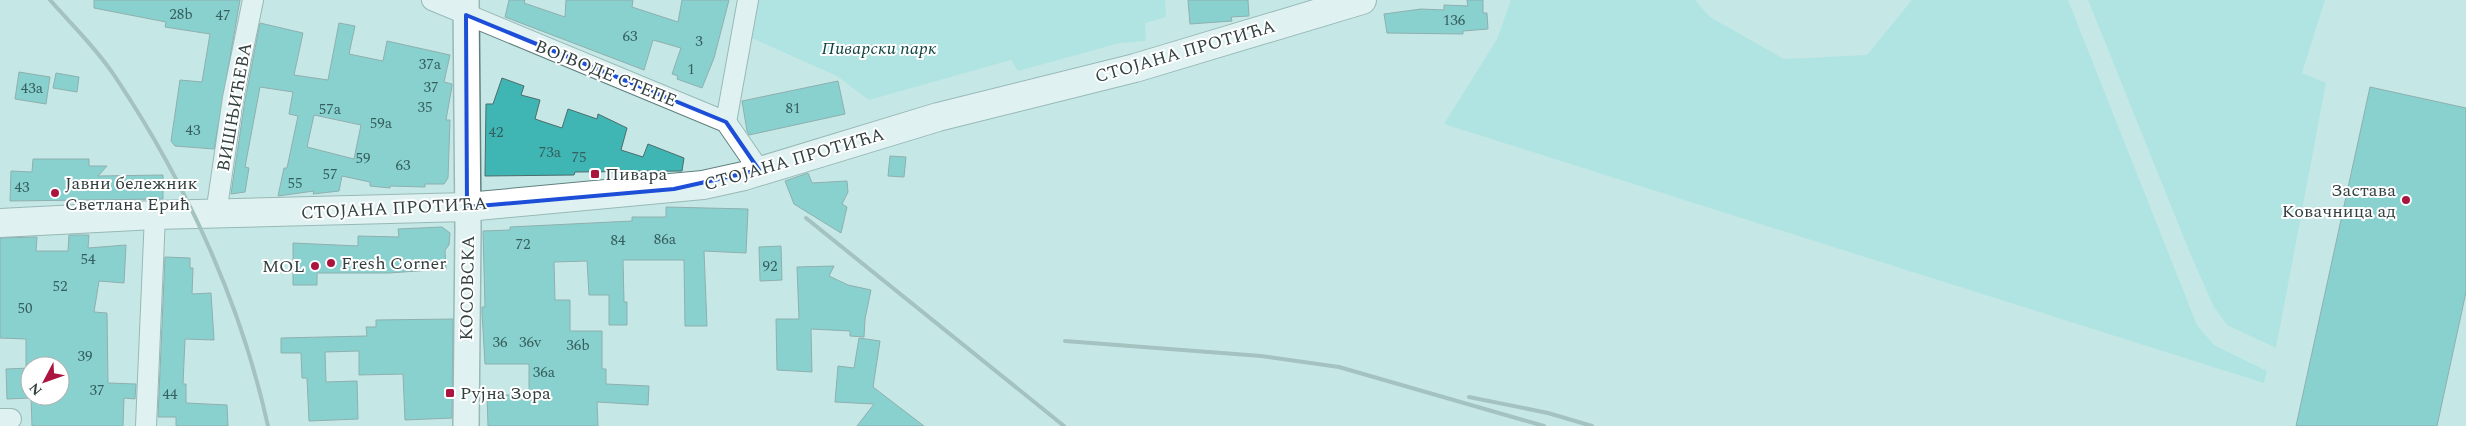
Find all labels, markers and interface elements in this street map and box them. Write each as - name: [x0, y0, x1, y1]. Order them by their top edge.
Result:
- house number: 28b: [169, 3, 193, 26]
- house number: 47: [215, 4, 231, 27]
- house number: 136: [1443, 9, 1466, 32]
- street label: СТОЈАНА ПРОТИЋА: [1092, 13, 1279, 90]
- house number: 63: [622, 25, 638, 48]
- house number: 3: [695, 30, 703, 53]
- street label: ВОЈВОДЕ СТЕПЕ: [531, 33, 681, 114]
- park label: Пиварски парк: [821, 35, 937, 62]
- street label: ВИШЊИЋЕВА: [210, 40, 259, 174]
- house number: 37a: [419, 53, 442, 76]
- house number: 1: [687, 58, 695, 81]
- house number: 37: [423, 76, 439, 99]
- house number: 43a: [21, 77, 44, 100]
- house number: 35: [417, 96, 433, 119]
- house number: 81: [785, 97, 801, 120]
- house number: 57a: [319, 98, 342, 121]
- house number: 59a: [370, 112, 393, 135]
- house number: 43: [185, 119, 201, 142]
- house number: 42: [488, 121, 504, 144]
- street label: СТОЈАНА ПРОТИЋА: [701, 121, 888, 198]
- house number: 73a: [539, 141, 562, 164]
- house number: 75: [571, 146, 587, 169]
- house number: 59: [355, 147, 371, 170]
- house number: 63: [395, 154, 411, 177]
- place label: Пивара: [605, 161, 668, 188]
- house number: 57: [322, 163, 338, 186]
- marker: Пивара: [589, 168, 601, 180]
- place label: Јавни бележник Светлана Ерић: [65, 170, 198, 218]
- house number: 55: [287, 172, 303, 195]
- house number: 43: [14, 176, 30, 199]
- place label: Застава Ковачница ад: [2282, 177, 2396, 225]
- marker: Јавни бележник Светлана Ерић: [49, 187, 61, 199]
- street label: СТОЈАНА ПРОТИЋА: [300, 190, 488, 227]
- marker: Застава Ковачница ад: [2400, 194, 2412, 206]
- house number: 86a: [654, 228, 677, 251]
- house number: 84: [610, 229, 626, 252]
- house number: 72: [515, 233, 531, 256]
- street label: КОСОВСКА: [453, 235, 482, 341]
- house number: 54: [80, 248, 96, 271]
- place label: Fresh Corner: [341, 250, 446, 277]
- place label: MOL: [262, 253, 305, 280]
- house number: 92: [762, 255, 778, 278]
- marker: Fresh Corner: [325, 257, 337, 269]
- marker: MOL: [309, 260, 321, 272]
- house number: 52: [52, 275, 68, 298]
- house number: 50: [17, 297, 33, 320]
- house number: 36: [492, 331, 508, 354]
- house number: 36v: [519, 331, 542, 354]
- house number: 36b: [566, 334, 590, 357]
- house number: 39: [77, 345, 93, 368]
- north arrow: [20, 356, 70, 406]
- house number: 36a: [533, 361, 556, 384]
- text: N: [24, 378, 47, 400]
- house number: 37: [89, 379, 105, 402]
- place label: Рујна Зора: [460, 380, 551, 407]
- house number: 44: [162, 383, 178, 406]
- marker: Рујна Зора: [444, 387, 456, 399]

